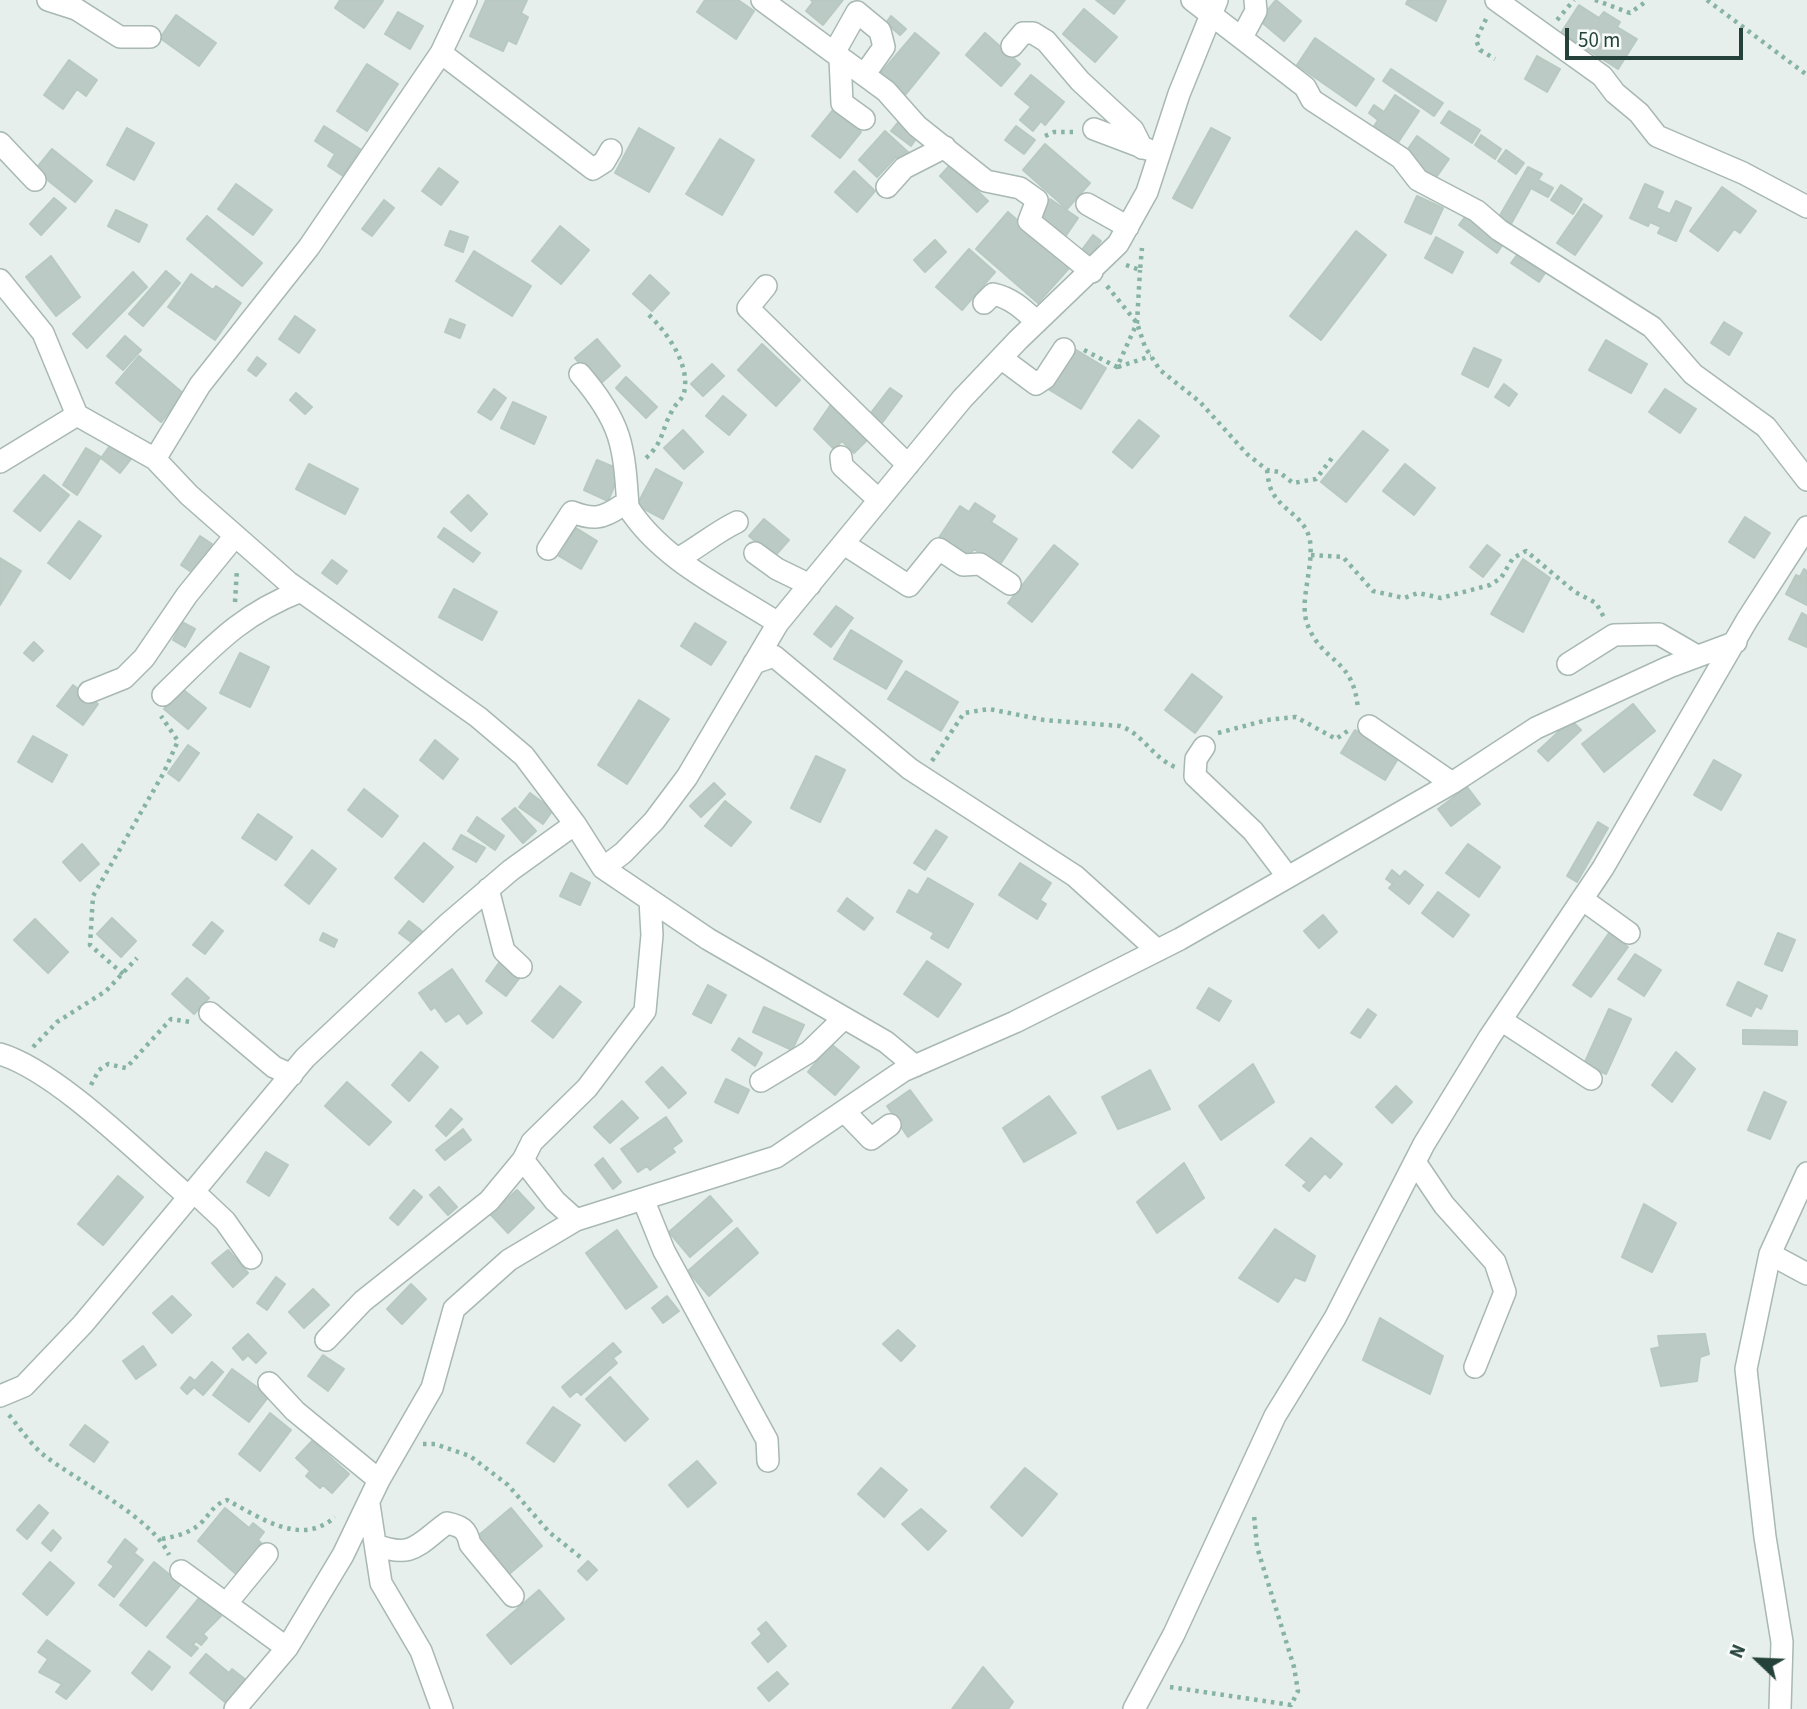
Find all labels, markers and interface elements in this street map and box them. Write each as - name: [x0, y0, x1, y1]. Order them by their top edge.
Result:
- scale bar: [1569, 14, 1748, 58]
- text: 50 m: [1578, 25, 1620, 55]
- north arrow: [1723, 1625, 1793, 1695]
- text: N: [1723, 1641, 1753, 1663]

